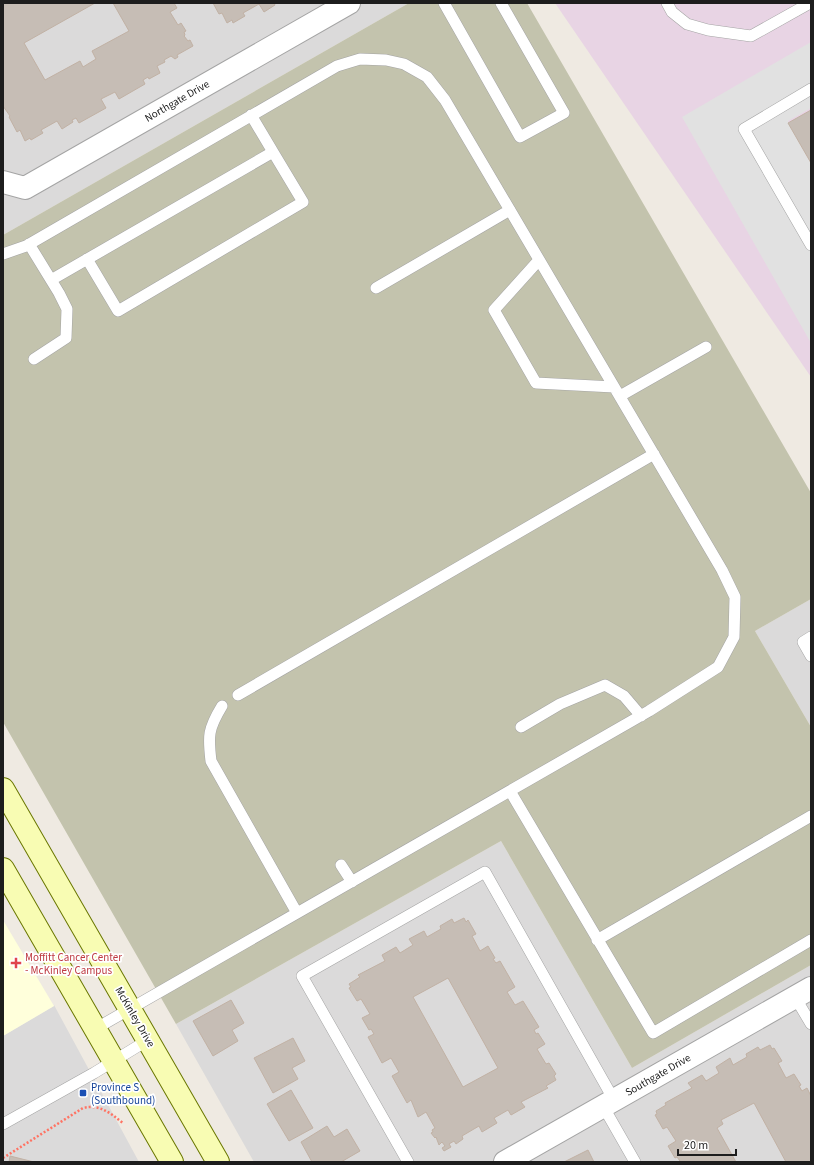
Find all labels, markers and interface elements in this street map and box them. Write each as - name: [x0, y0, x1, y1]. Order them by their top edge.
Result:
- street label: Northgate Drive: [142, 76, 213, 126]
- place label: Moffitt Cancer Center - McKinley Campus: [25, 950, 122, 978]
- marker: Moffitt Cancer Center - McKinley Campus: [10, 957, 22, 969]
- street label: McKinley Drive: [112, 984, 159, 1050]
- street label: Southgate Drive: [622, 1050, 694, 1100]
- place label: Province S (Southbound): [91, 1080, 155, 1108]
- marker: Province S (Southbound): [78, 1088, 88, 1098]
- scale bar: [678, 1131, 736, 1157]
- text: 20 m: [684, 1137, 708, 1154]

